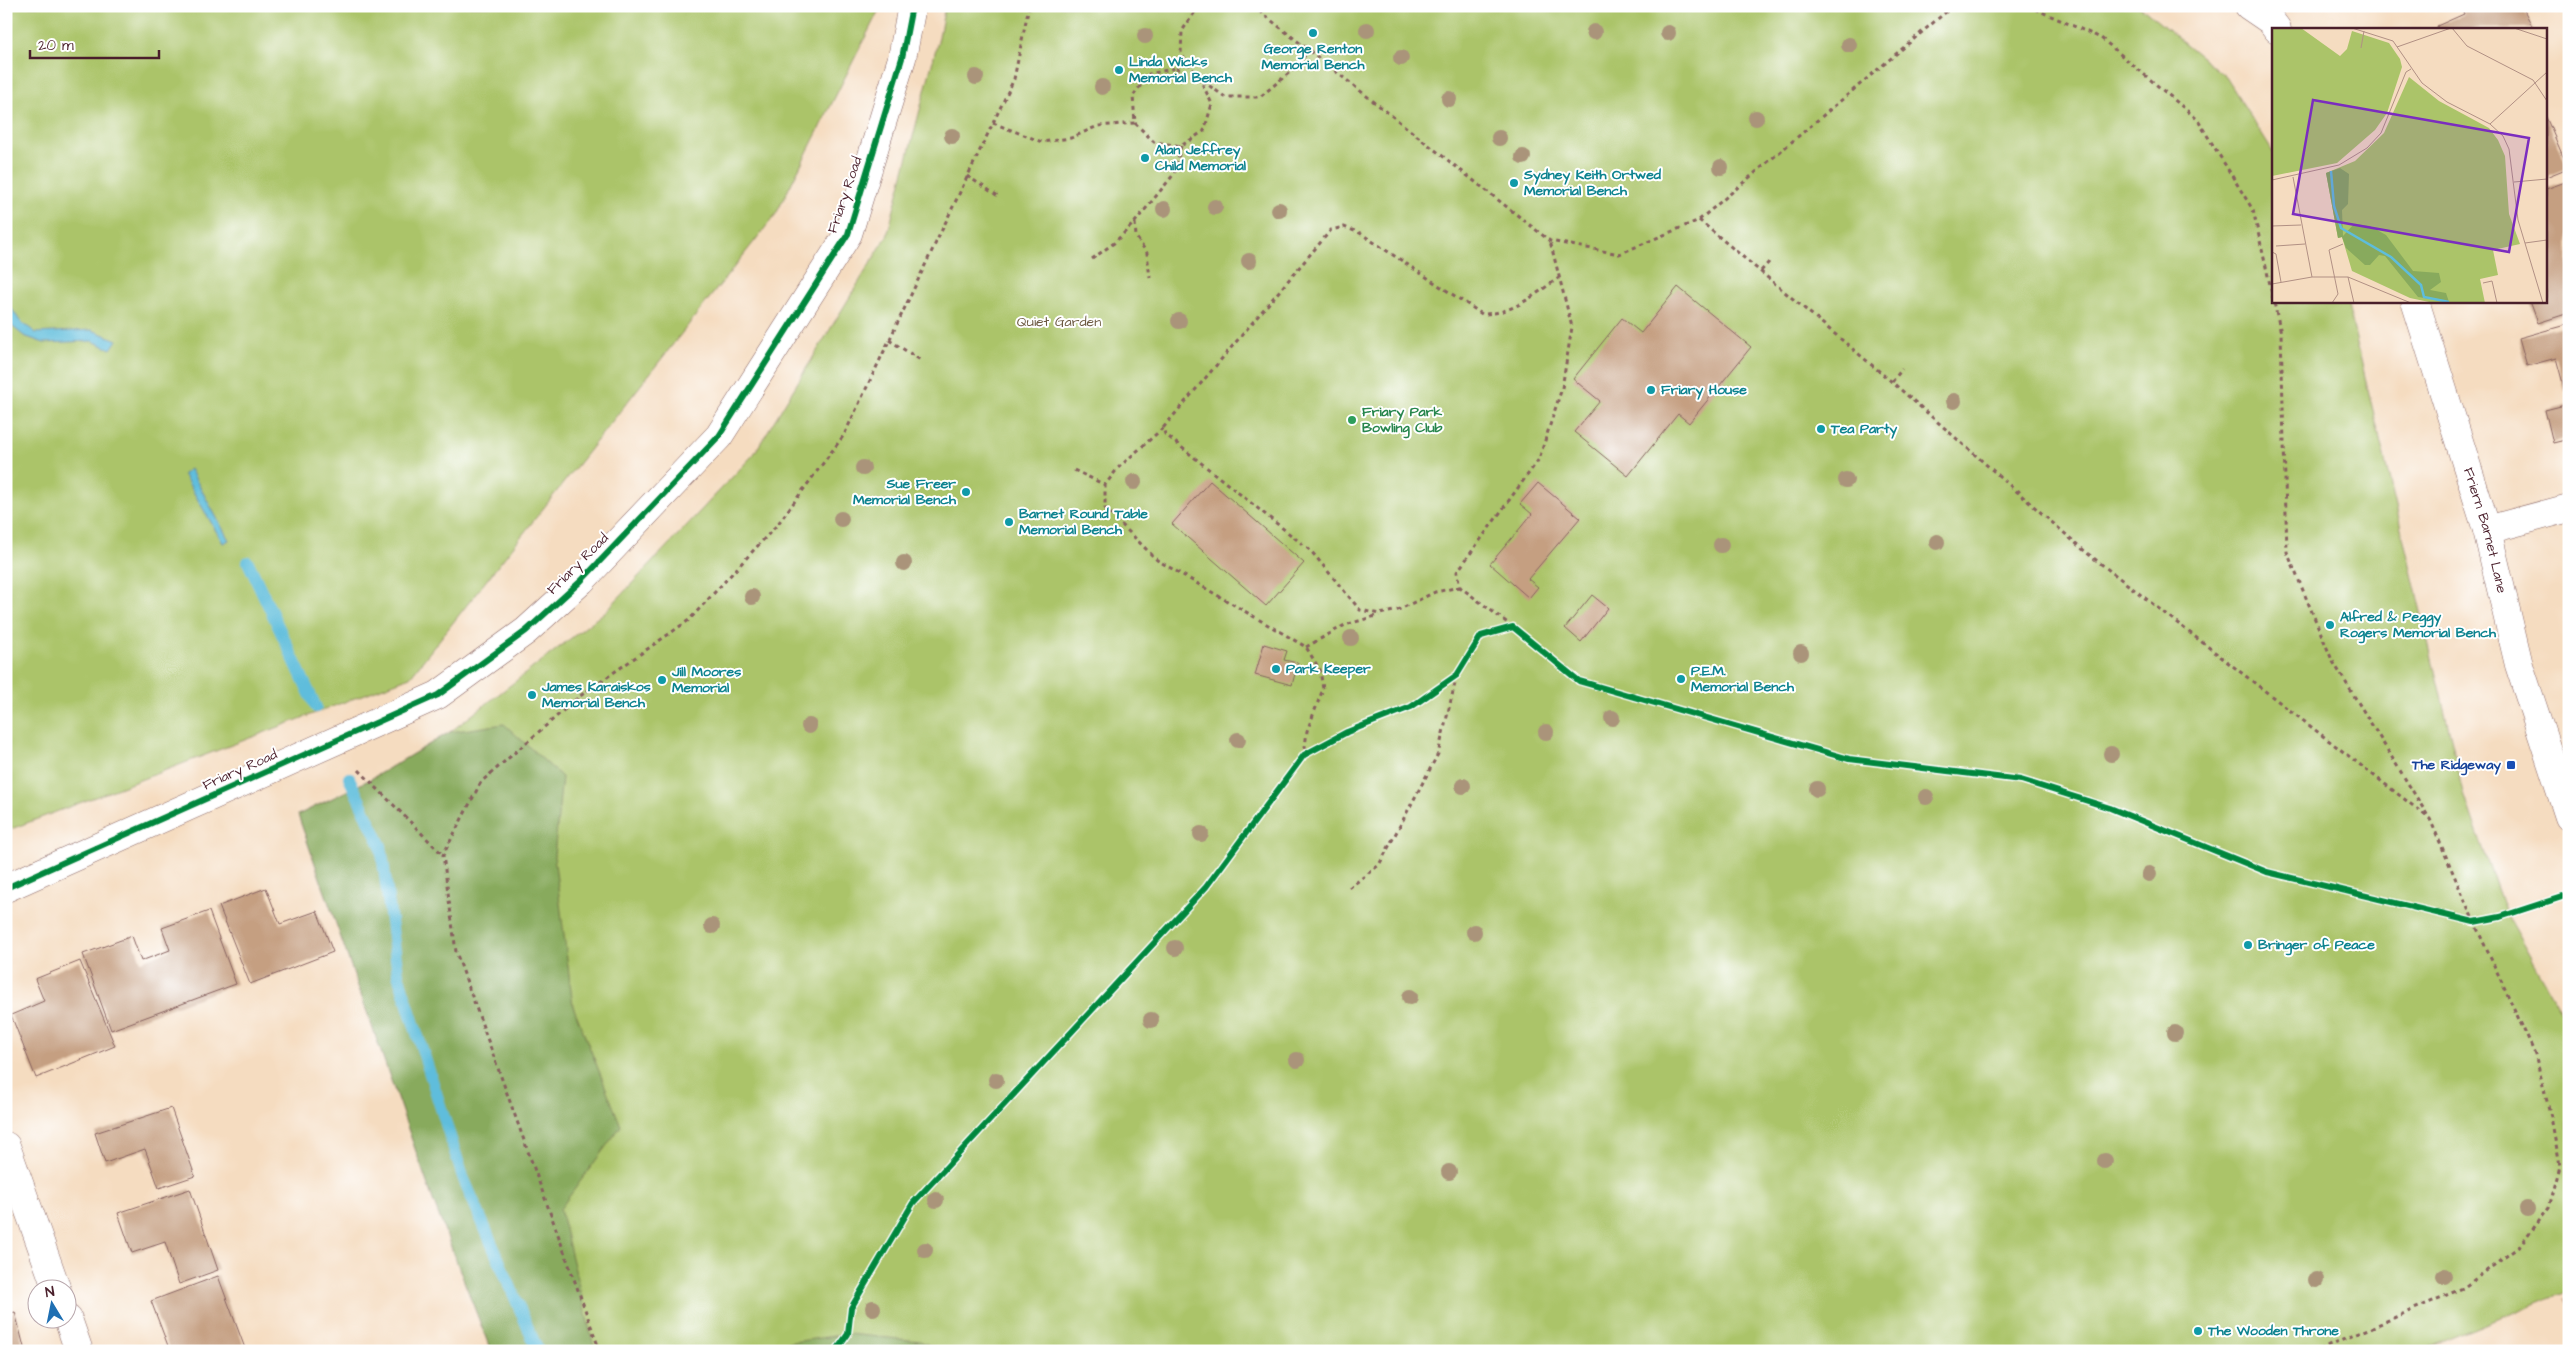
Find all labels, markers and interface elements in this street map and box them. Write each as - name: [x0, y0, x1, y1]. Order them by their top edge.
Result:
- marker: George Renton Memorial Bench: [1307, 27, 1319, 39]
- scale bar: [30, 28, 159, 60]
- inset map: [2272, 28, 2548, 302]
- text: 20 m: [38, 35, 74, 56]
- place label: George Renton Memorial Bench: [1261, 39, 1366, 75]
- place label: Linda Wicks Memorial Bench: [1129, 52, 1233, 88]
- marker: Linda Wicks Memorial Bench: [1113, 64, 1125, 76]
- place label: Alan Jeffrey Child Memorial: [1155, 140, 1247, 176]
- marker: Alan Jeffrey Child Memorial: [1139, 152, 1151, 164]
- street label: Friary Road: [823, 154, 867, 236]
- place label: Sydney Keith Ortwed Memorial Bench: [1523, 165, 1662, 201]
- marker: Sydney Keith Ortwed Memorial Bench: [1508, 177, 1520, 189]
- park label: Quiet Garden: [1017, 312, 1101, 332]
- place label: Friary House: [1661, 380, 1747, 400]
- marker: Friary House: [1645, 384, 1657, 396]
- place label: Friary Park Bowling Club: [1362, 402, 1443, 439]
- marker: Friary Park Bowling Club: [1346, 414, 1358, 426]
- place label: Tea Party: [1830, 419, 1897, 439]
- marker: Tea Party: [1815, 423, 1827, 435]
- street label: Friern Barnet Lane: [2458, 465, 2512, 596]
- place label: Sue Freer Memorial Bench: [853, 474, 957, 510]
- marker: Sue Freer Memorial Bench: [960, 486, 972, 498]
- place label: Barnet Round Table Memorial Bench: [1019, 504, 1148, 540]
- marker: Barnet Round Table Memorial Bench: [1003, 516, 1015, 528]
- street label: Friary Road: [543, 529, 613, 599]
- place label: Alfred & Peggy Rogers Memorial Bench: [2340, 607, 2497, 644]
- marker: Alfred & Peggy Rogers Memorial Bench: [2324, 619, 2336, 631]
- place label: Park Keeper: [1286, 659, 1371, 679]
- place label: P.E.M. Memorial Bench: [1691, 661, 1795, 697]
- place label: Jill Moores Memorial: [671, 662, 741, 698]
- marker: Park Keeper: [1270, 663, 1282, 675]
- marker: P.E.M. Memorial Bench: [1675, 673, 1687, 685]
- marker: Jill Moores Memorial: [656, 674, 668, 686]
- place label: James Karaiskos Memorial Bench: [541, 677, 651, 713]
- marker: James Karaiskos Memorial Bench: [526, 689, 538, 701]
- street label: Friary Road: [199, 745, 281, 795]
- place label: The Ridgeway: [2411, 755, 2501, 776]
- marker: The Ridgeway: [2505, 759, 2517, 771]
- place label: Bringer of Peace: [2258, 935, 2375, 956]
- marker: Bringer of Peace: [2242, 939, 2254, 951]
- north arrow: [28, 1280, 78, 1330]
- text: N: [44, 1282, 56, 1303]
- place label: The Wooden Throne: [2207, 1321, 2339, 1341]
- marker: The Wooden Throne: [2192, 1325, 2204, 1337]

